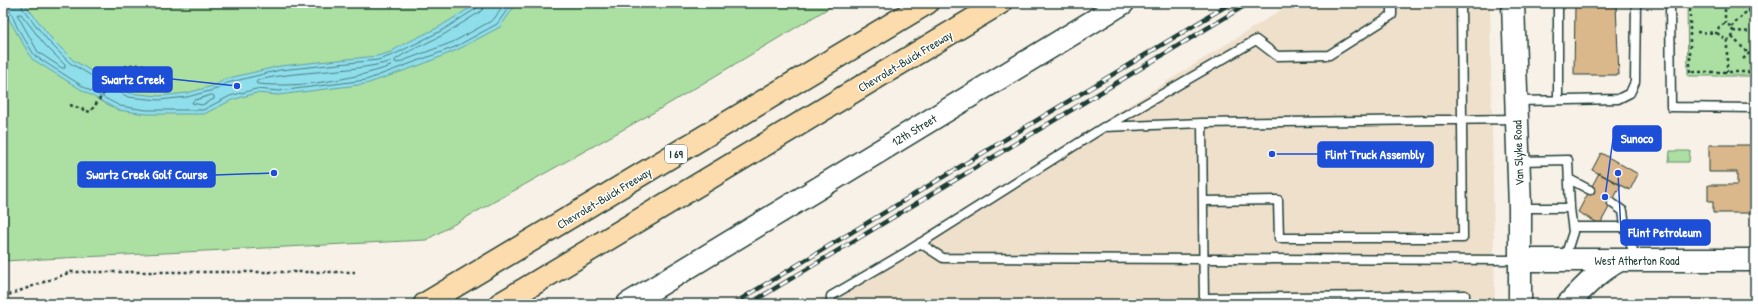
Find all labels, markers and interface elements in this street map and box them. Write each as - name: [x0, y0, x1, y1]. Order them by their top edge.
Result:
- street label: Chevrolet-Buick Freeway: [855, 26, 955, 96]
- callout: Swartz Creek: [93, 67, 172, 92]
- text: Swartz Creek: [102, 70, 165, 88]
- street label: 12th Street: [888, 109, 940, 150]
- street label: Van Slyke Road: [1508, 120, 1528, 186]
- callout: Sunoco: [1613, 126, 1661, 151]
- text: Sunoco: [1621, 129, 1654, 147]
- callout: Flint Truck Assembly: [1318, 142, 1433, 167]
- road number: I 69: [665, 145, 687, 163]
- text: Flint Truck Assembly: [1325, 145, 1425, 164]
- callout: Swartz Creek Golf Course: [78, 162, 215, 187]
- street label: Chevrolet-Buick Freeway: [554, 163, 654, 233]
- text: Swartz Creek Golf Course: [86, 165, 208, 183]
- callout: Flint Petroleum: [1621, 220, 1710, 245]
- text: Flint Petroleum: [1627, 223, 1702, 241]
- street label: West Atherton Road: [1595, 252, 1680, 269]

